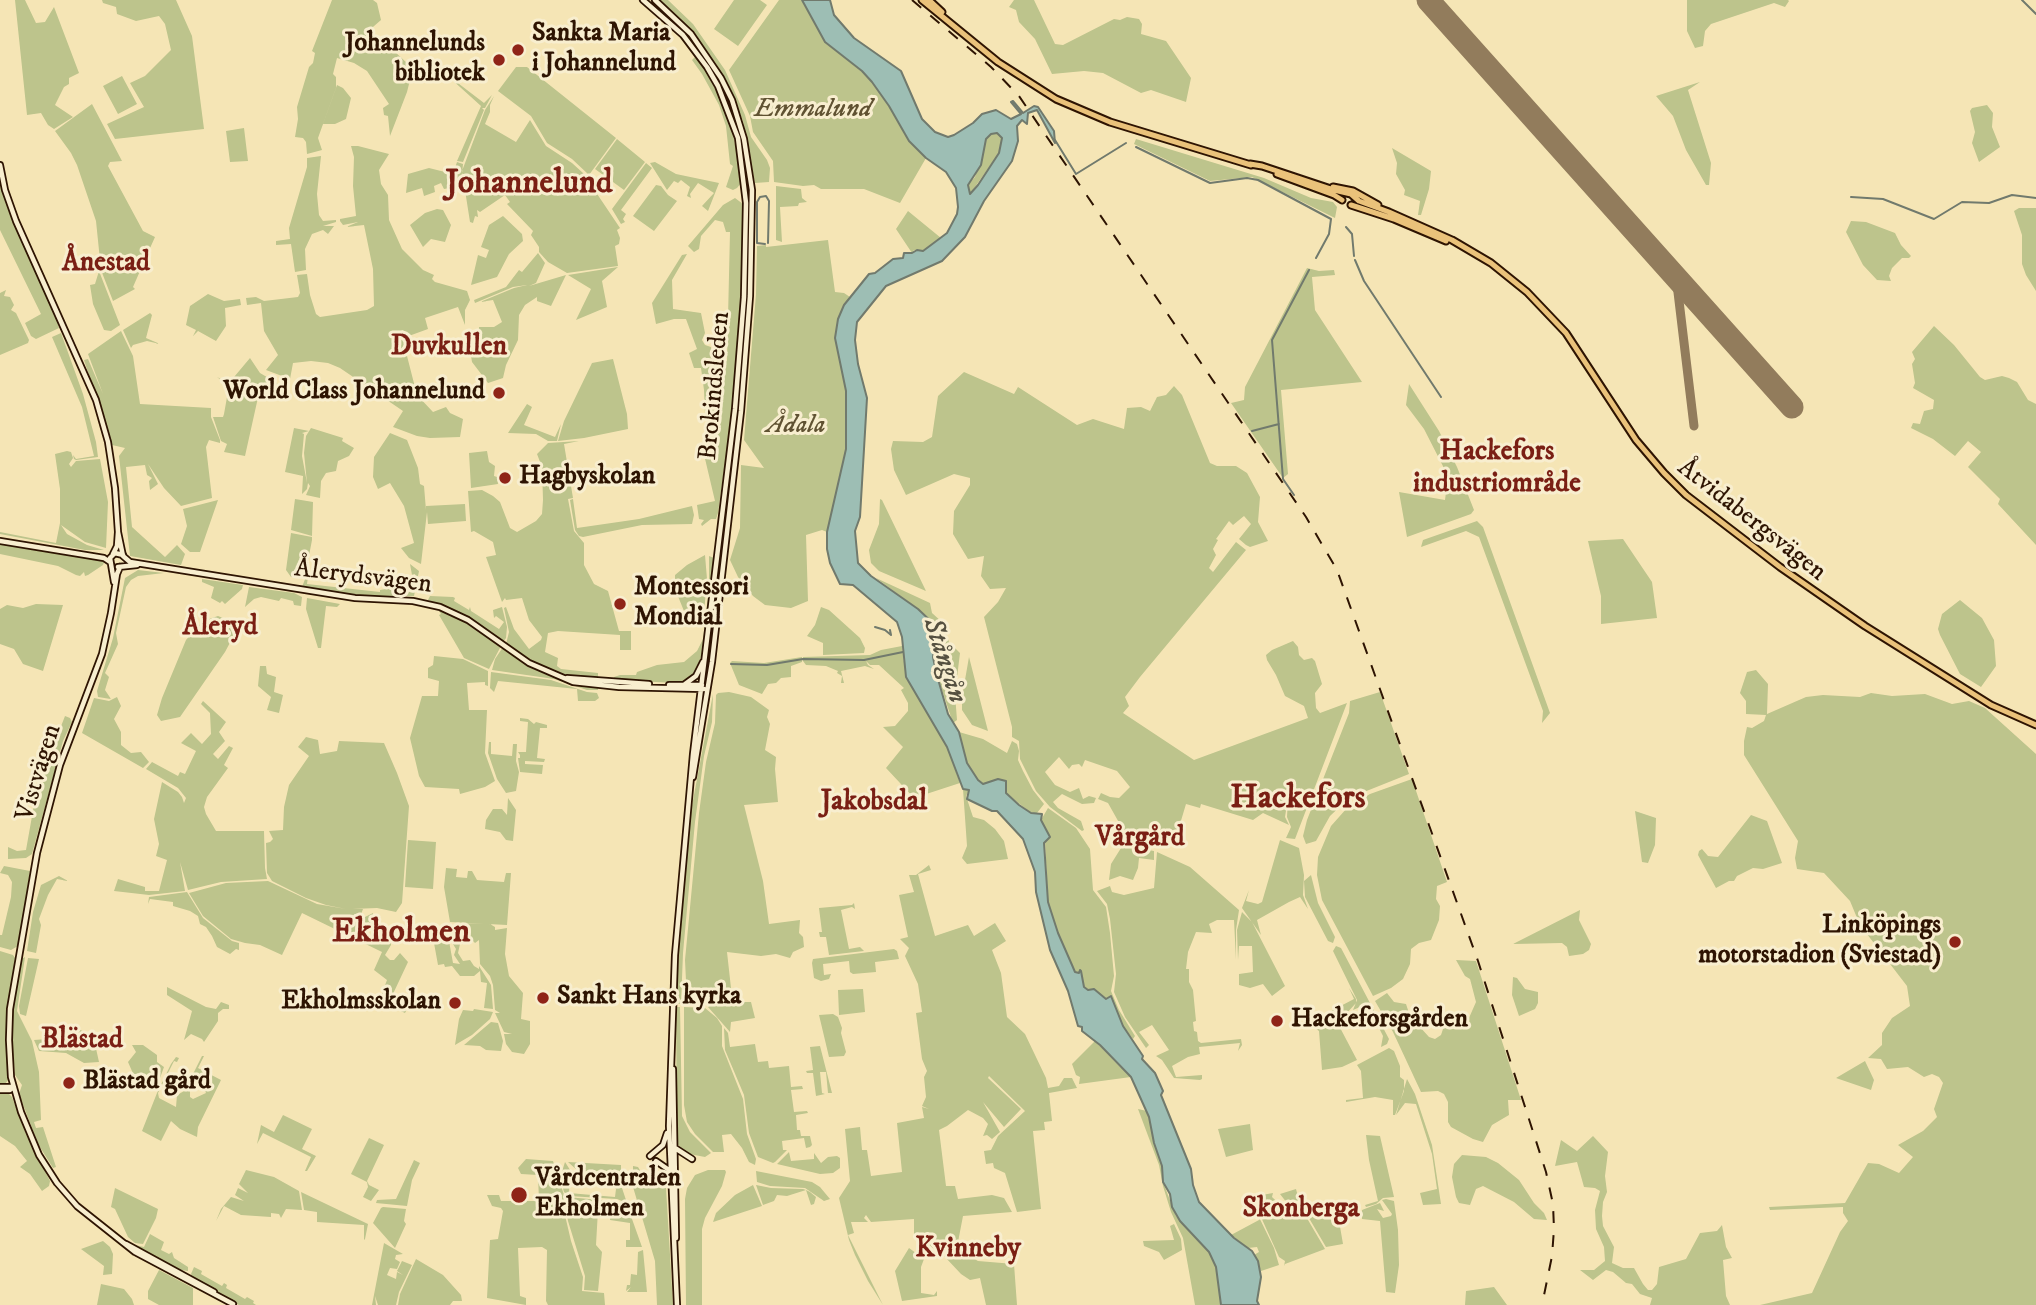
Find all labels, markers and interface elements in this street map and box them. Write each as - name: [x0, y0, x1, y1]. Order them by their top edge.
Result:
- place label: Sankta Maria i Johannelund: [532, 19, 676, 80]
- place label: Johannelunds bibliotek: [345, 29, 485, 90]
- marker: Sankta Maria i Johannelund: [510, 42, 526, 58]
- marker: Johannelunds bibliotek: [491, 52, 507, 68]
- park label: Emmalund: [754, 95, 872, 127]
- district label: Johannelund: [445, 165, 613, 205]
- district label: Ånestad: [62, 247, 150, 281]
- street label: Brokindsleden: [694, 310, 738, 462]
- district label: Duvkullen: [391, 331, 507, 365]
- place label: World Class Johannelund: [223, 377, 485, 409]
- marker: World Class Johannelund: [491, 385, 507, 401]
- park label: Ådala: [767, 411, 825, 443]
- district label: Hackefors industriområde: [1413, 436, 1581, 502]
- street label: Åtvidabergsvägen: [1670, 453, 1832, 589]
- place label: Hagbyskolan: [519, 462, 655, 494]
- marker: Hagbyskolan: [497, 470, 513, 486]
- street label: Ålerydsvägen: [293, 554, 433, 602]
- place label: Montessori Mondial: [634, 573, 749, 634]
- marker: Montessori Mondial: [612, 596, 628, 612]
- district label: Åleryd: [182, 611, 258, 645]
- water label: Stångån: [913, 614, 973, 708]
- street label: Vistvägen: [11, 721, 69, 825]
- district label: Hackefors: [1230, 780, 1366, 820]
- district label: Jakobsdal: [821, 786, 927, 820]
- district label: Vårgård: [1095, 822, 1185, 856]
- place label: Linköpings motorstadion (Sviestad): [1698, 911, 1941, 972]
- district label: Ekholmen: [332, 914, 470, 954]
- marker: Linköpings motorstadion (Sviestad): [1947, 934, 1963, 950]
- place label: Sankt Hans kyrka: [557, 982, 741, 1014]
- place label: Ekholmsskolan: [281, 987, 441, 1019]
- marker: Sankt Hans kyrka: [535, 990, 551, 1006]
- marker: Ekholmsskolan: [447, 995, 463, 1011]
- place label: Hackeforsgården: [1291, 1005, 1468, 1037]
- marker: Hackeforsgården: [1269, 1013, 1285, 1029]
- district label: Blästad: [41, 1024, 123, 1058]
- place label: Blästad gård: [83, 1067, 211, 1099]
- marker: Blästad gård: [61, 1075, 77, 1091]
- place label: Vårdcentralen Ekholmen: [535, 1164, 681, 1226]
- marker: Vårdcentralen Ekholmen: [509, 1185, 529, 1205]
- district label: Skonberga: [1242, 1193, 1360, 1227]
- district label: Kvinneby: [915, 1233, 1021, 1267]

